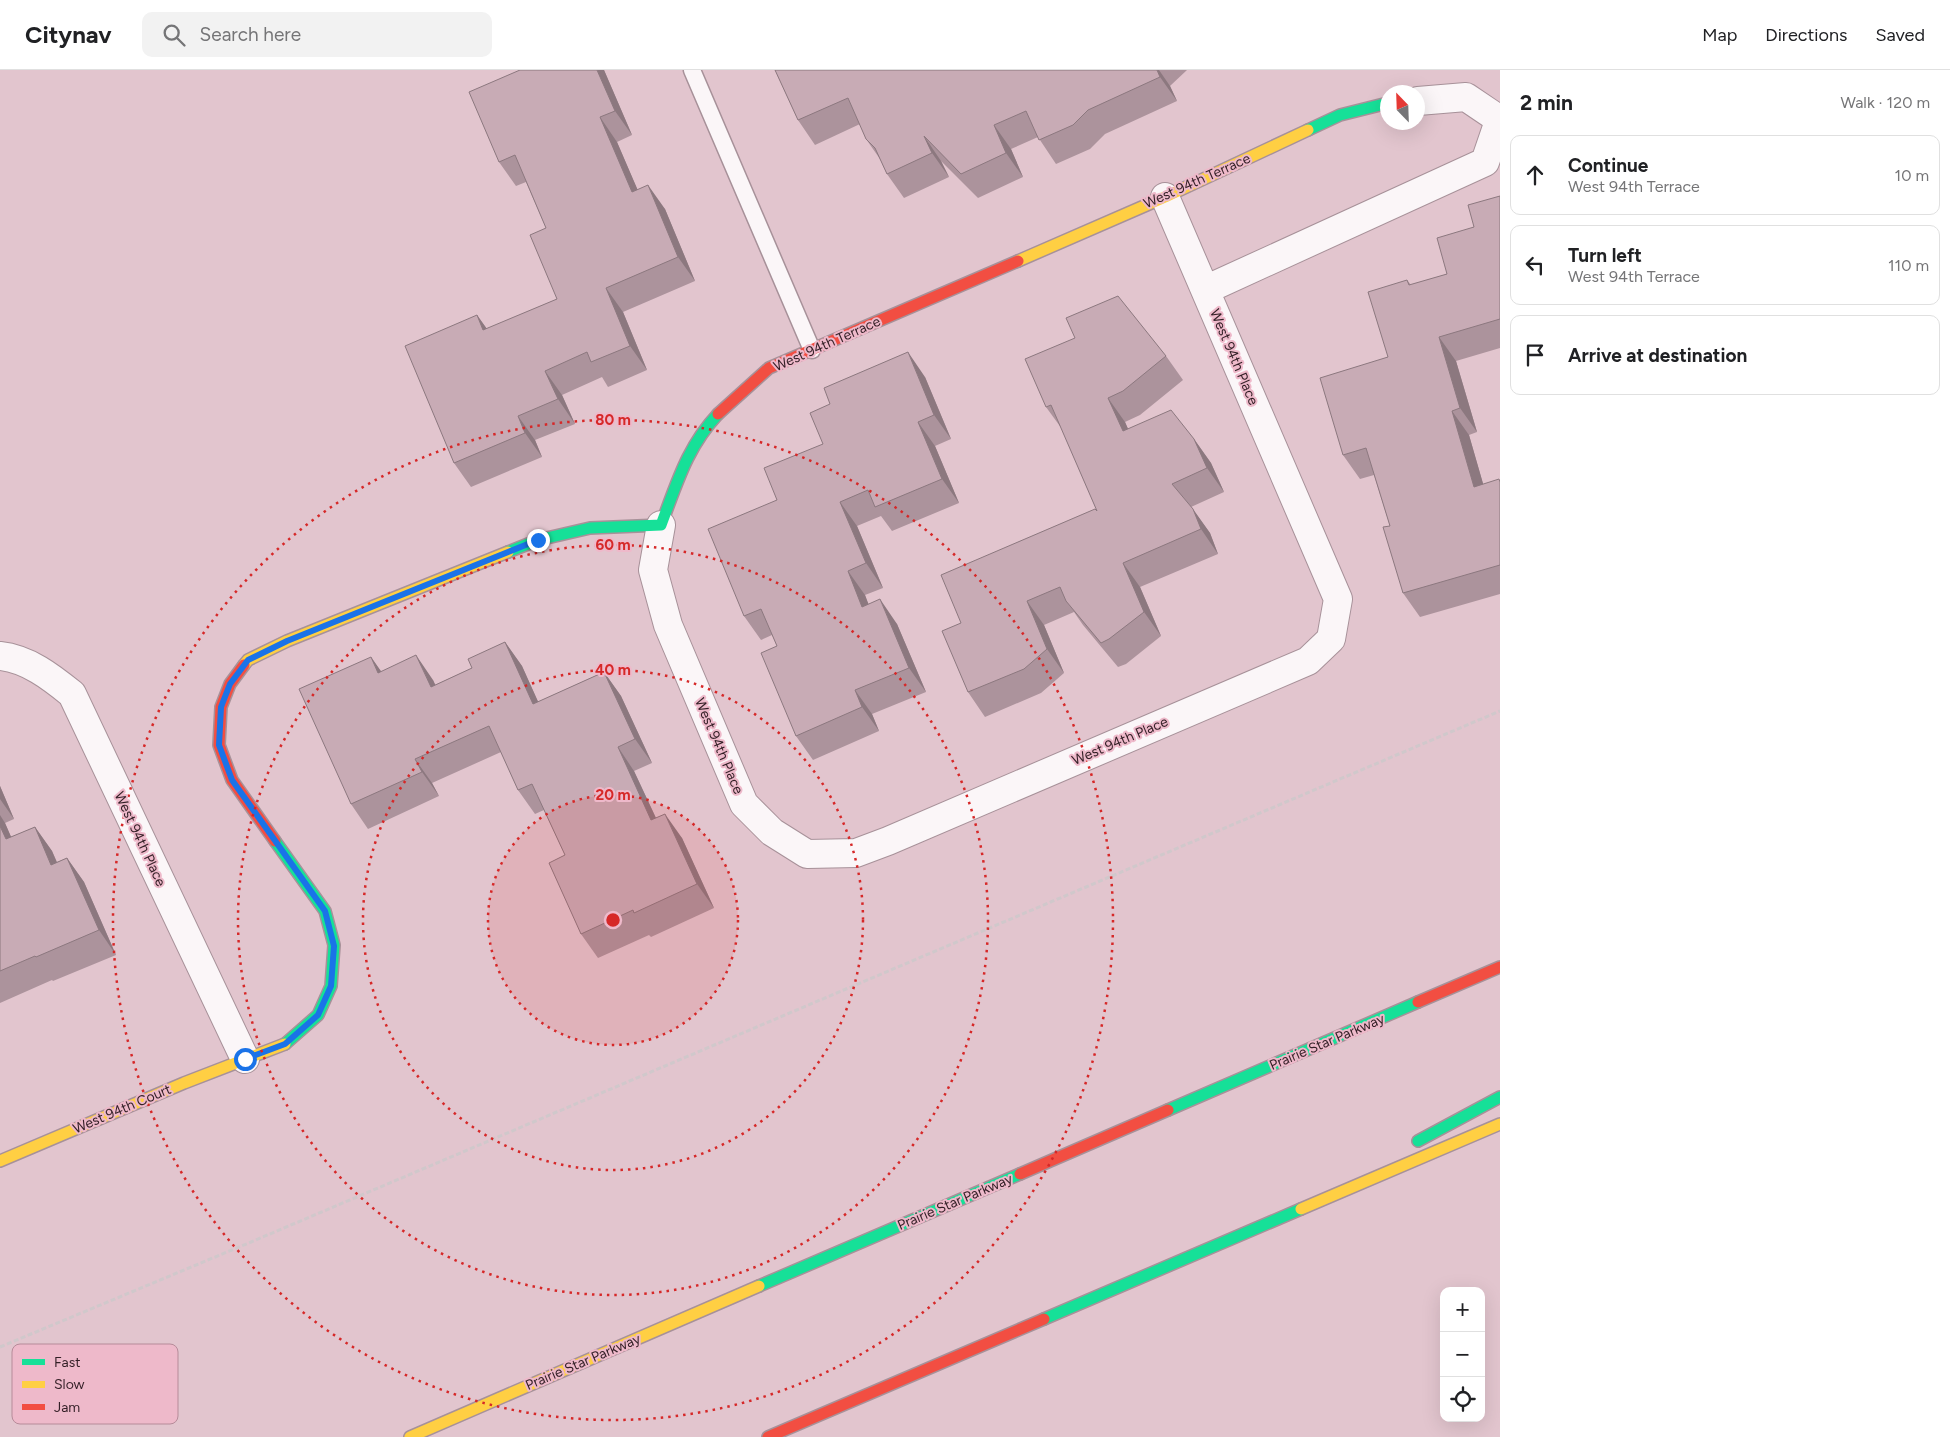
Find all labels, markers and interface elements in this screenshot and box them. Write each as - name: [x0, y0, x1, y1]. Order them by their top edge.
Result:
- search box: [142, 12, 492, 57]
- text: Citynav: [25, 20, 112, 49]
- icon: search: [160, 21, 188, 49]
- text: Search here: [200, 23, 301, 46]
- text: Map: [1702, 24, 1737, 46]
- text: Directions: [1765, 24, 1847, 46]
- text: Saved: [1875, 24, 1925, 46]
- north arrow: [1380, 85, 1425, 130]
- text: 2 min: [1520, 90, 1573, 115]
- text: Walk · 120 m: [1841, 93, 1930, 112]
- street label: West 94th Terrace: [1141, 150, 1253, 212]
- text: Continue: [1568, 154, 1648, 177]
- icon: ahead: [1521, 161, 1549, 189]
- text: 10 m: [1895, 166, 1929, 185]
- text: West 94th Terrace: [1568, 177, 1700, 196]
- text: Turn left: [1568, 244, 1642, 267]
- icon: left: [1521, 251, 1549, 279]
- text: 110 m: [1888, 256, 1929, 275]
- text: West 94th Terrace: [1568, 267, 1700, 286]
- street label: West 94th Place: [1206, 306, 1262, 408]
- street label: West 94th Terrace: [771, 313, 883, 375]
- icon: arrive: [1521, 341, 1549, 369]
- text: Arrive at destination: [1568, 344, 1747, 367]
- text: 80 m: [595, 411, 631, 429]
- route end: [527, 529, 550, 552]
- text: 60 m: [595, 536, 631, 554]
- text: 40 m: [595, 661, 631, 679]
- street label: West 94th Place: [691, 695, 747, 797]
- street label: West 94th Place: [1069, 713, 1171, 769]
- text: 20 m: [595, 786, 631, 804]
- street label: West 94th Place: [111, 789, 170, 889]
- centre of rings: [604, 911, 622, 929]
- street label: Prairie Star Parkway: [1267, 1010, 1388, 1074]
- route start: [234, 1048, 257, 1071]
- street label: West 94th Court: [70, 1081, 174, 1137]
- street label: Prairie Star Parkway: [895, 1170, 1016, 1234]
- map controls: [1440, 1287, 1485, 1422]
- button: +: [1440, 1287, 1485, 1332]
- street label: Prairie Star Parkway: [523, 1330, 644, 1394]
- button: −: [1440, 1332, 1485, 1377]
- legend: [12, 1344, 178, 1424]
- text: Fast: [54, 1354, 80, 1371]
- text: Slow: [54, 1376, 85, 1393]
- button: locate: [1440, 1377, 1485, 1422]
- text: Jam: [54, 1399, 80, 1416]

